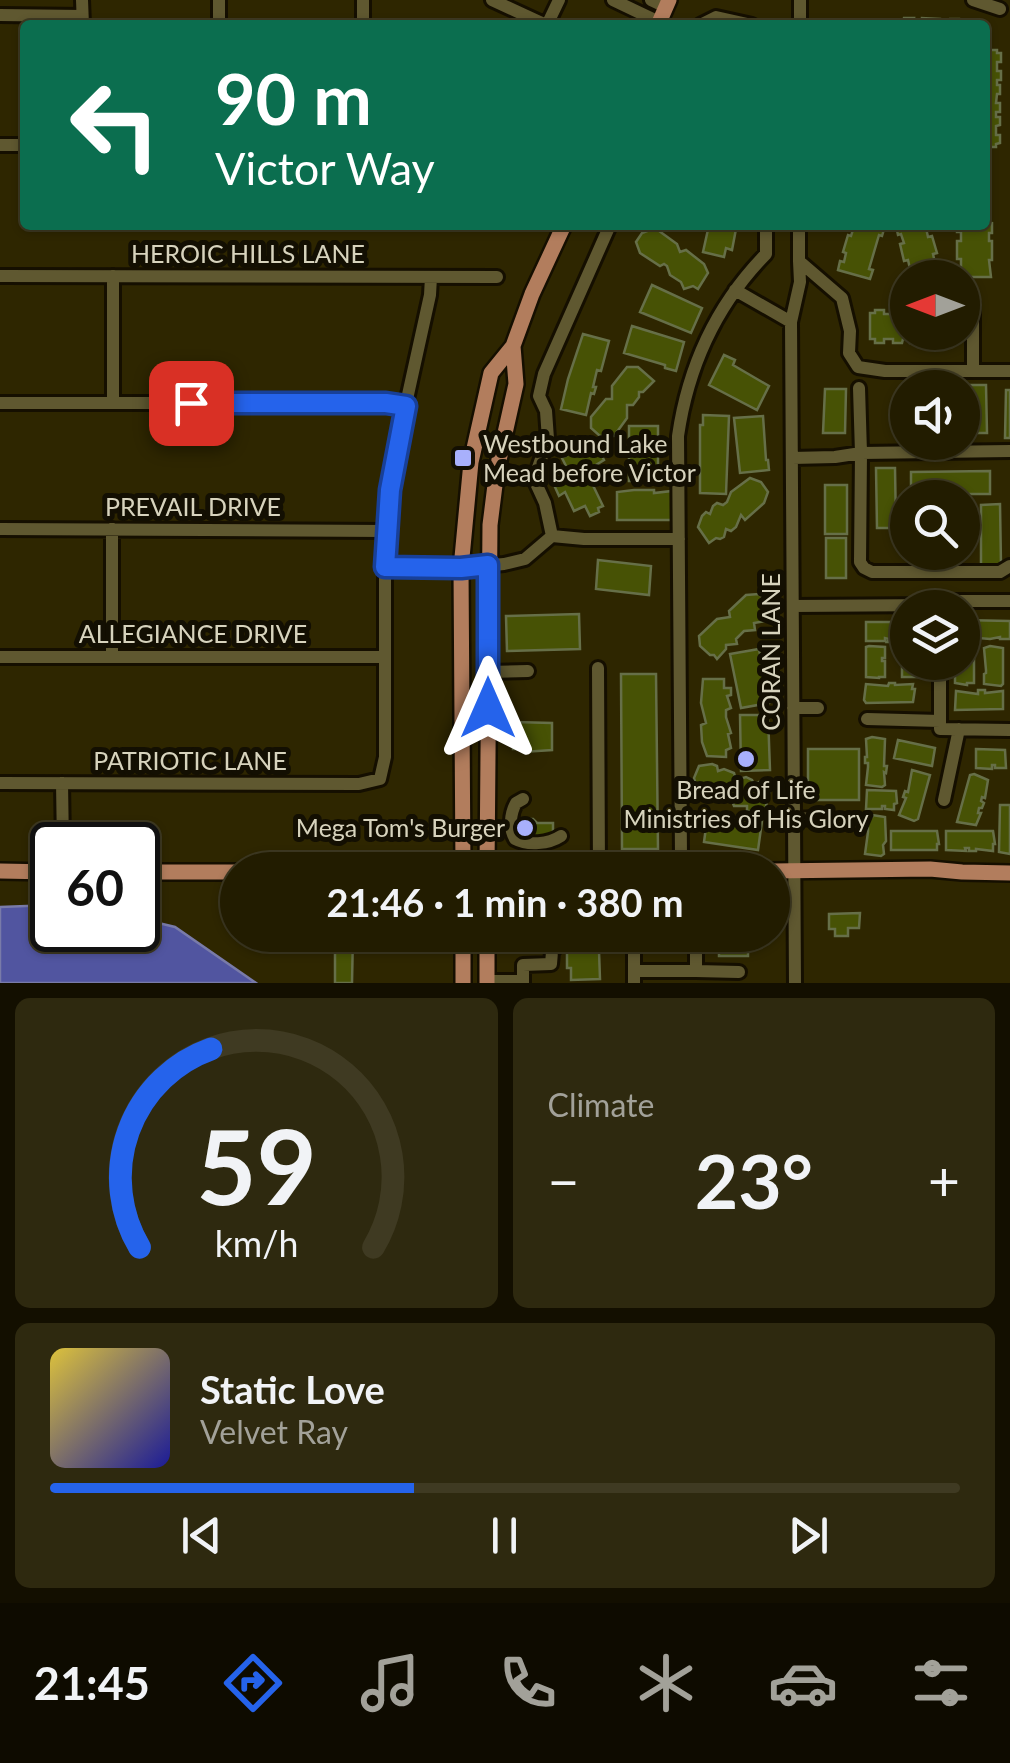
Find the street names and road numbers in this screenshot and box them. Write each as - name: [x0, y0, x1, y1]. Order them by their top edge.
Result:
- street label: HEROIC HILLS LANE: [131, 238, 365, 268]
- street label: PREVAIL DRIVE: [105, 491, 281, 521]
- street label: CORAN LANE: [755, 573, 785, 731]
- street label: ALLEGIANCE DRIVE: [79, 618, 307, 648]
- street label: PATRIOTIC LANE: [93, 745, 287, 775]

